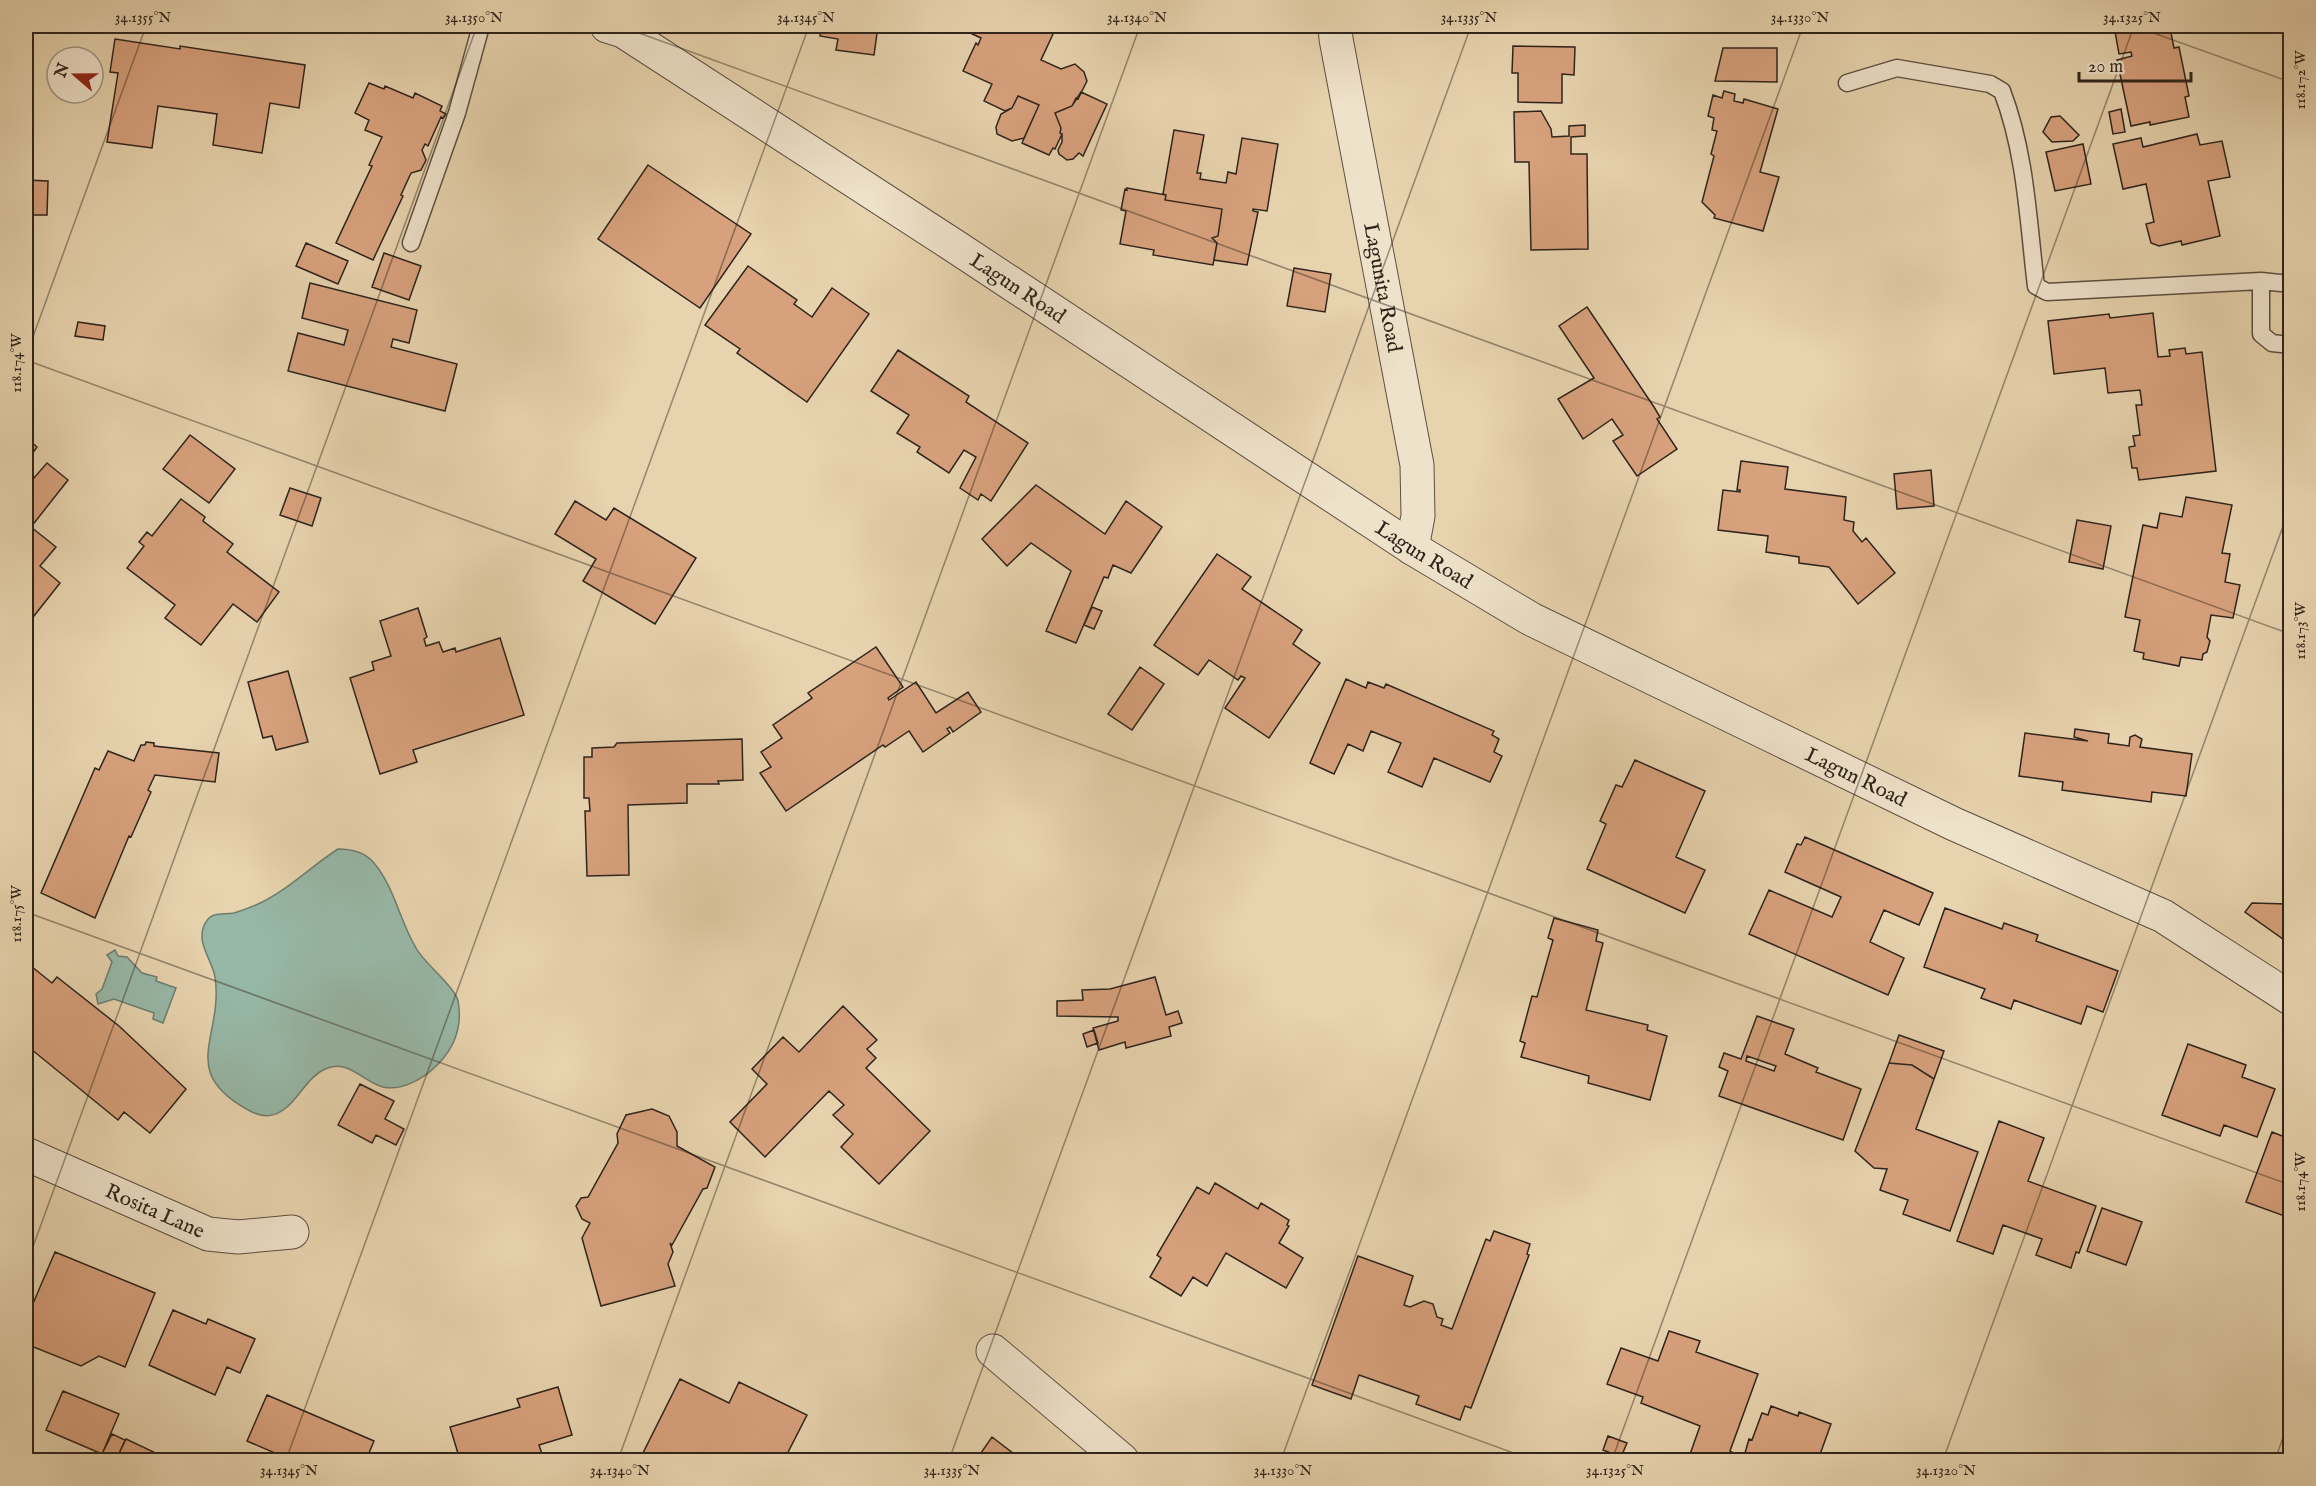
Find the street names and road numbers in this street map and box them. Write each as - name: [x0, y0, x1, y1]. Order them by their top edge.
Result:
- street label: Lagunita Road: [1356, 221, 1407, 356]
- street label: Lagun Road: [964, 248, 1071, 331]
- street label: Lagun Road: [1370, 515, 1478, 597]
- street label: Lagun Road: [1800, 742, 1911, 814]
- street label: Rosita Lane: [101, 1178, 209, 1246]

